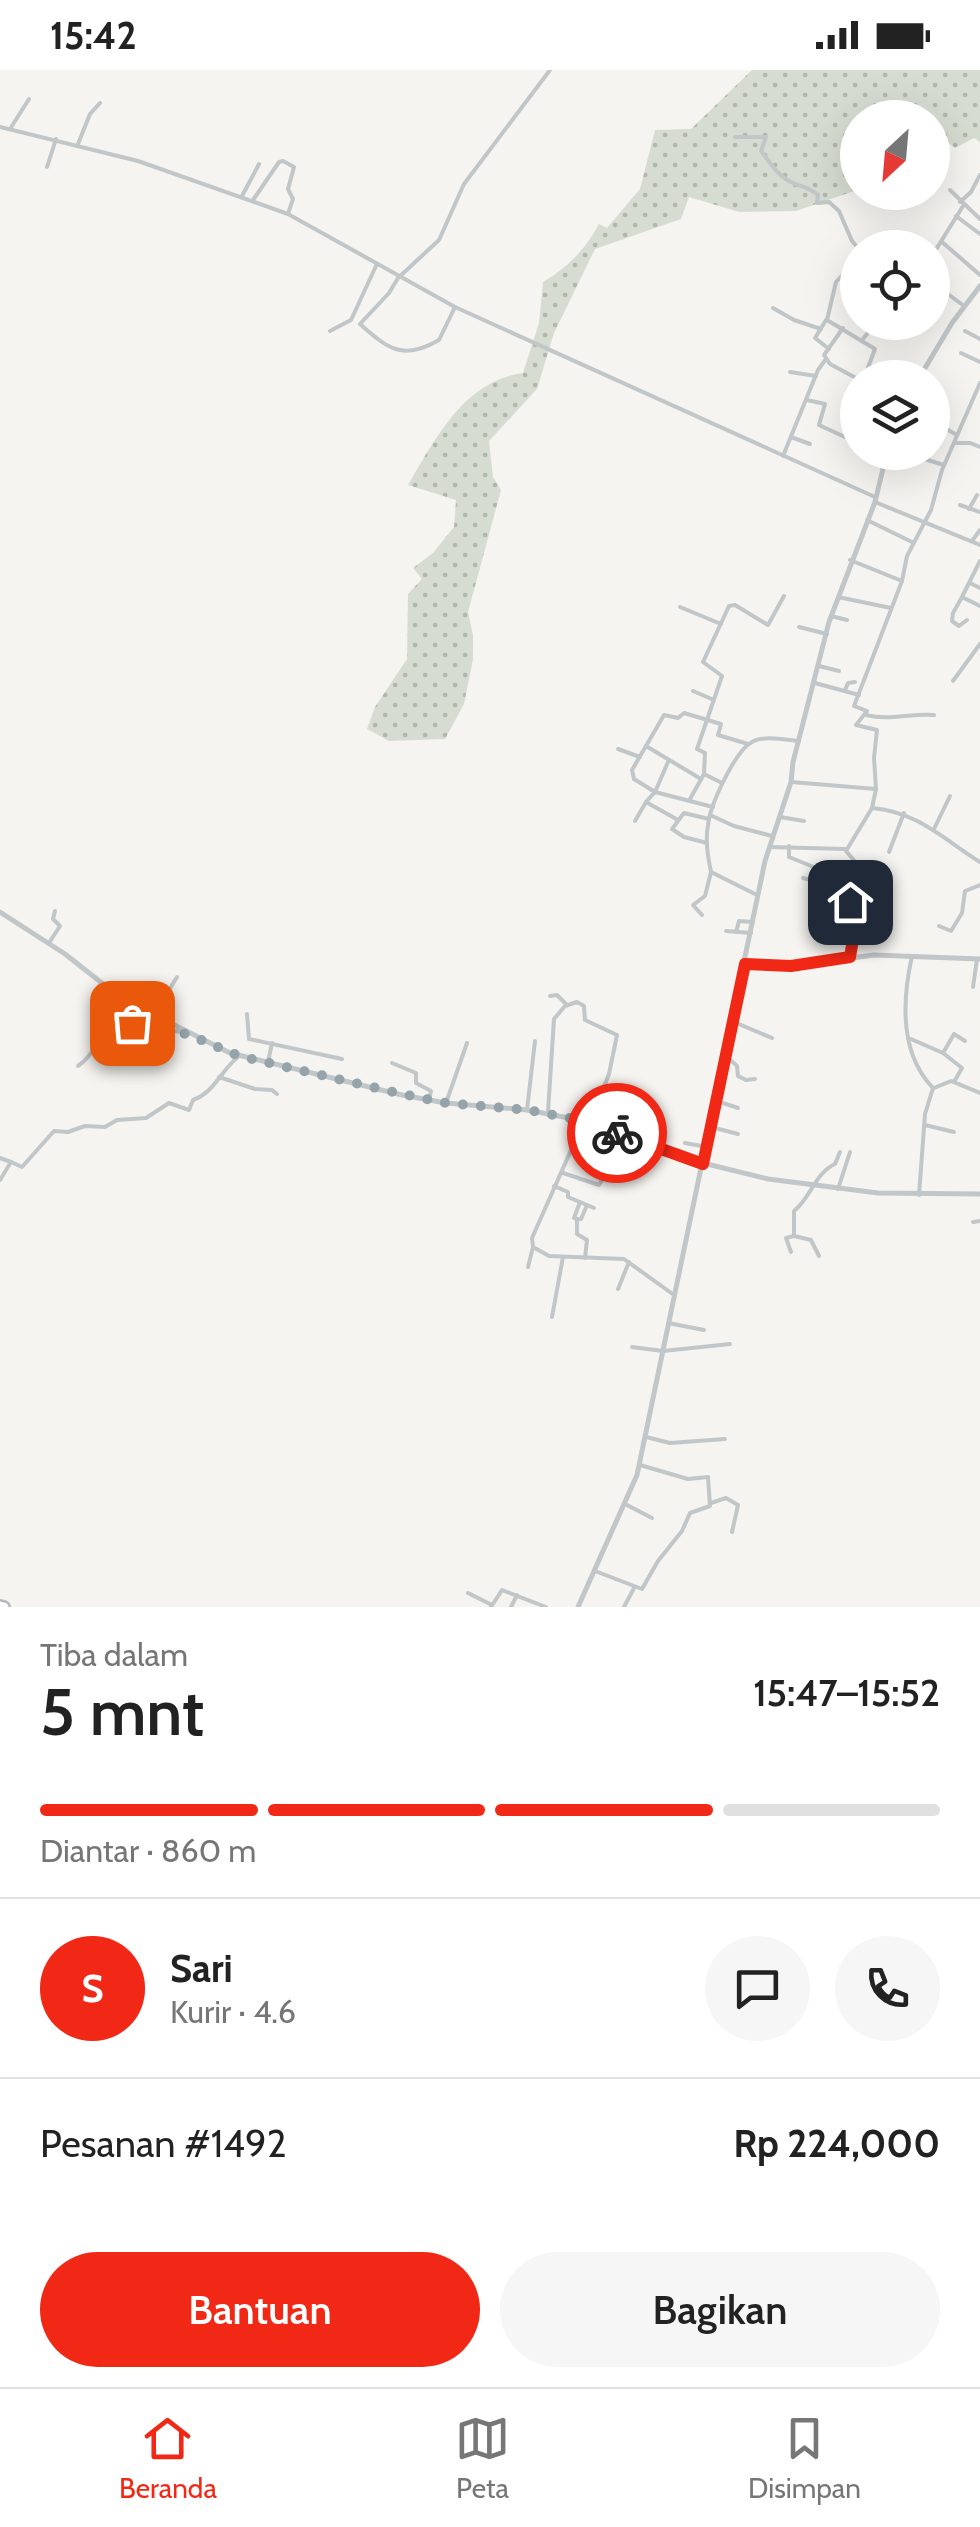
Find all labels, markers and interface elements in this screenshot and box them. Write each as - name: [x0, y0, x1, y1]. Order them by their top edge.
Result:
- text: 15:42: [50, 12, 137, 59]
- north arrow: [840, 100, 950, 210]
- map controls: [840, 100, 950, 470]
- button: locate: [840, 230, 950, 340]
- button: layers: [840, 360, 950, 470]
- pin: [808, 860, 893, 945]
- icon: home: [823, 875, 878, 930]
- pin: [90, 981, 175, 1066]
- icon: bag: [105, 996, 160, 1051]
- courier: [567, 1083, 667, 1183]
- icon: bike: [590, 1106, 645, 1161]
- text: Tiba dalam: [40, 1635, 188, 1674]
- text: 15:47–15:52: [753, 1669, 940, 1716]
- text: 5 mnt: [40, 1672, 204, 1751]
- text: Diantar · 860 m: [40, 1831, 256, 1870]
- button: chat: [705, 1936, 810, 2041]
- button: phone: [835, 1936, 940, 2041]
- text: Sari: [170, 1945, 233, 1992]
- text: S: [81, 1965, 104, 2012]
- text: Kurir · 4.6: [170, 1992, 296, 2031]
- text: Pesanan #1492: [40, 2120, 287, 2167]
- text: Rp 224,000: [733, 2120, 940, 2167]
- button: Bantuan: [40, 2252, 480, 2367]
- button: Bagikan: [500, 2252, 940, 2367]
- tab: Beranda: [119, 2411, 217, 2505]
- tab: Peta: [455, 2411, 510, 2505]
- tab: Disimpan: [748, 2411, 861, 2505]

